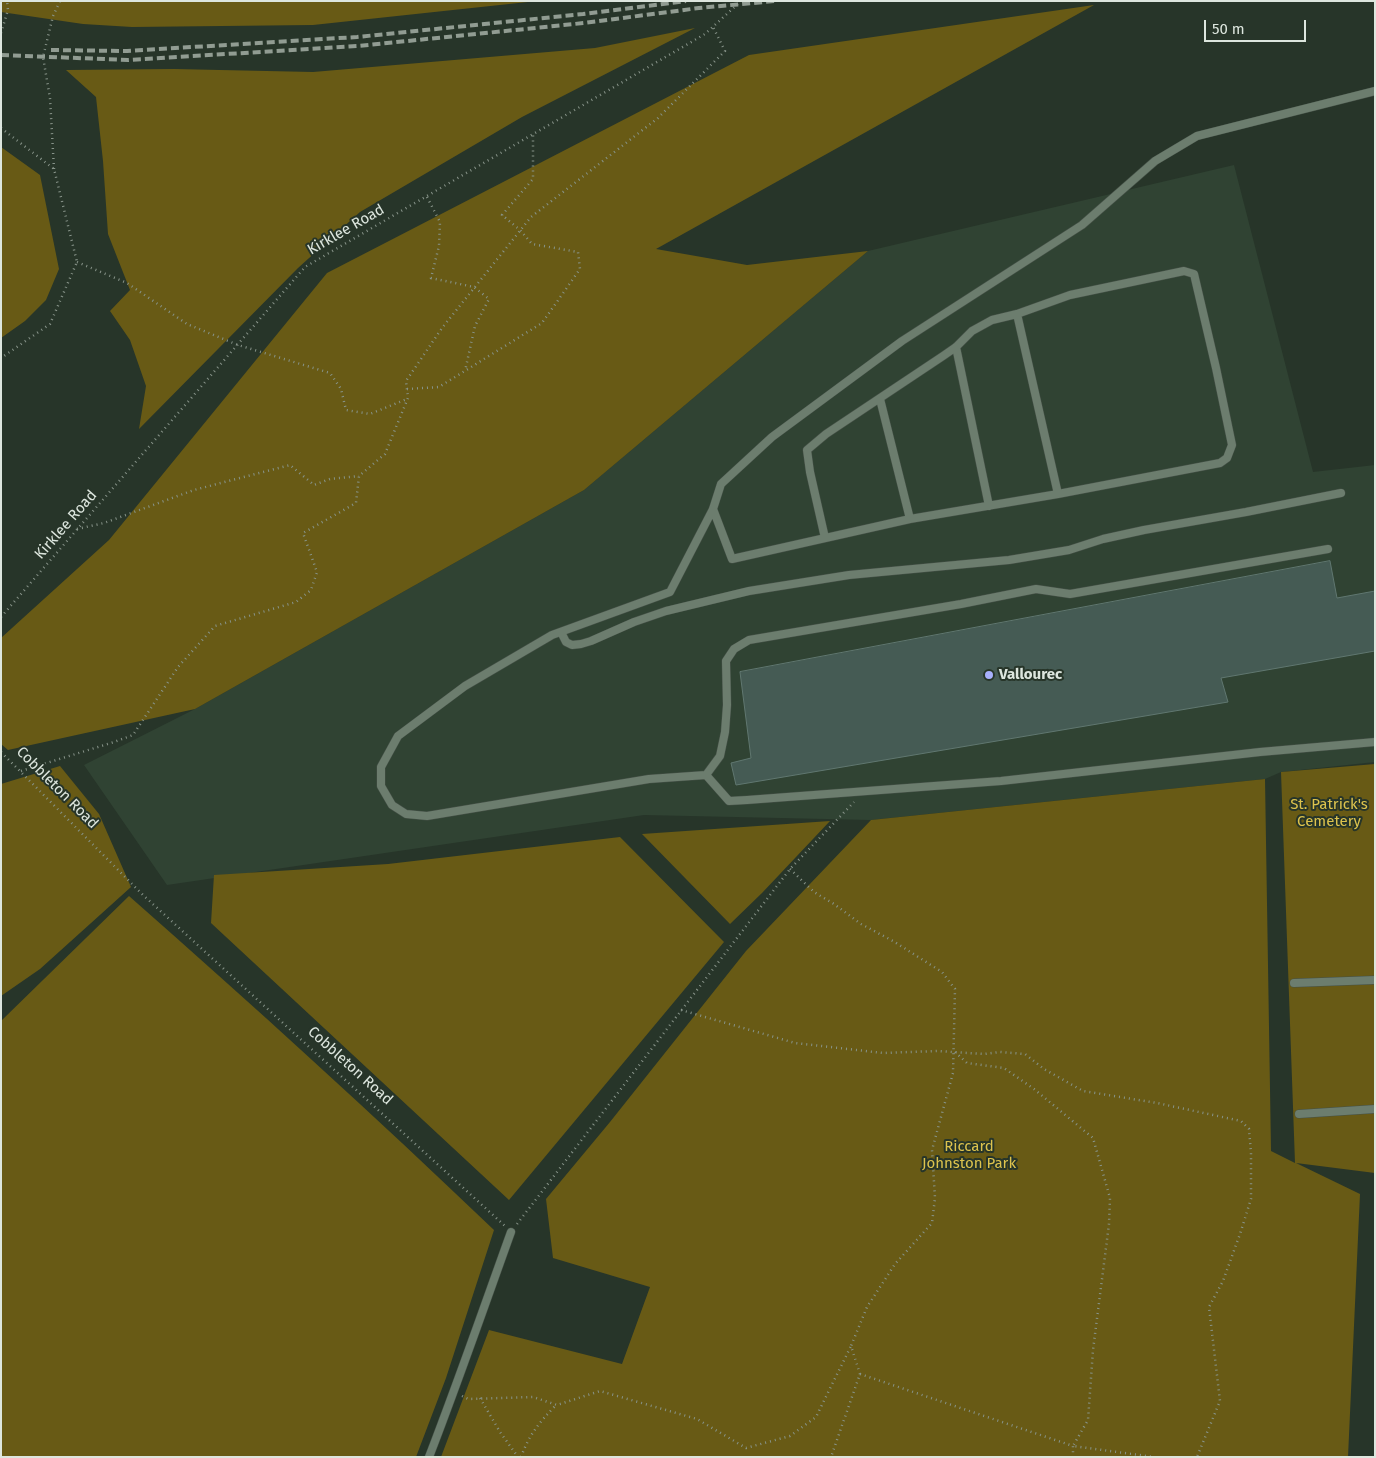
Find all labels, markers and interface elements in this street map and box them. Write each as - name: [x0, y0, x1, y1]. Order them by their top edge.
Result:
- scale bar: [1206, 10, 1308, 42]
- text: 50 m: [1212, 20, 1245, 38]
- street label: Kirklee Road: [304, 201, 388, 259]
- street label: Kirklee Road: [31, 487, 101, 563]
- place label: Vallourec: [999, 666, 1062, 684]
- marker: Vallourec: [983, 669, 995, 681]
- street label: Cobbleton Road: [12, 743, 102, 833]
- park label: St. Patrick's Cemetery: [1290, 796, 1368, 831]
- street label: Cobbleton Road: [304, 1023, 396, 1109]
- park label: Riccard Johnston Park: [922, 1138, 1016, 1173]

